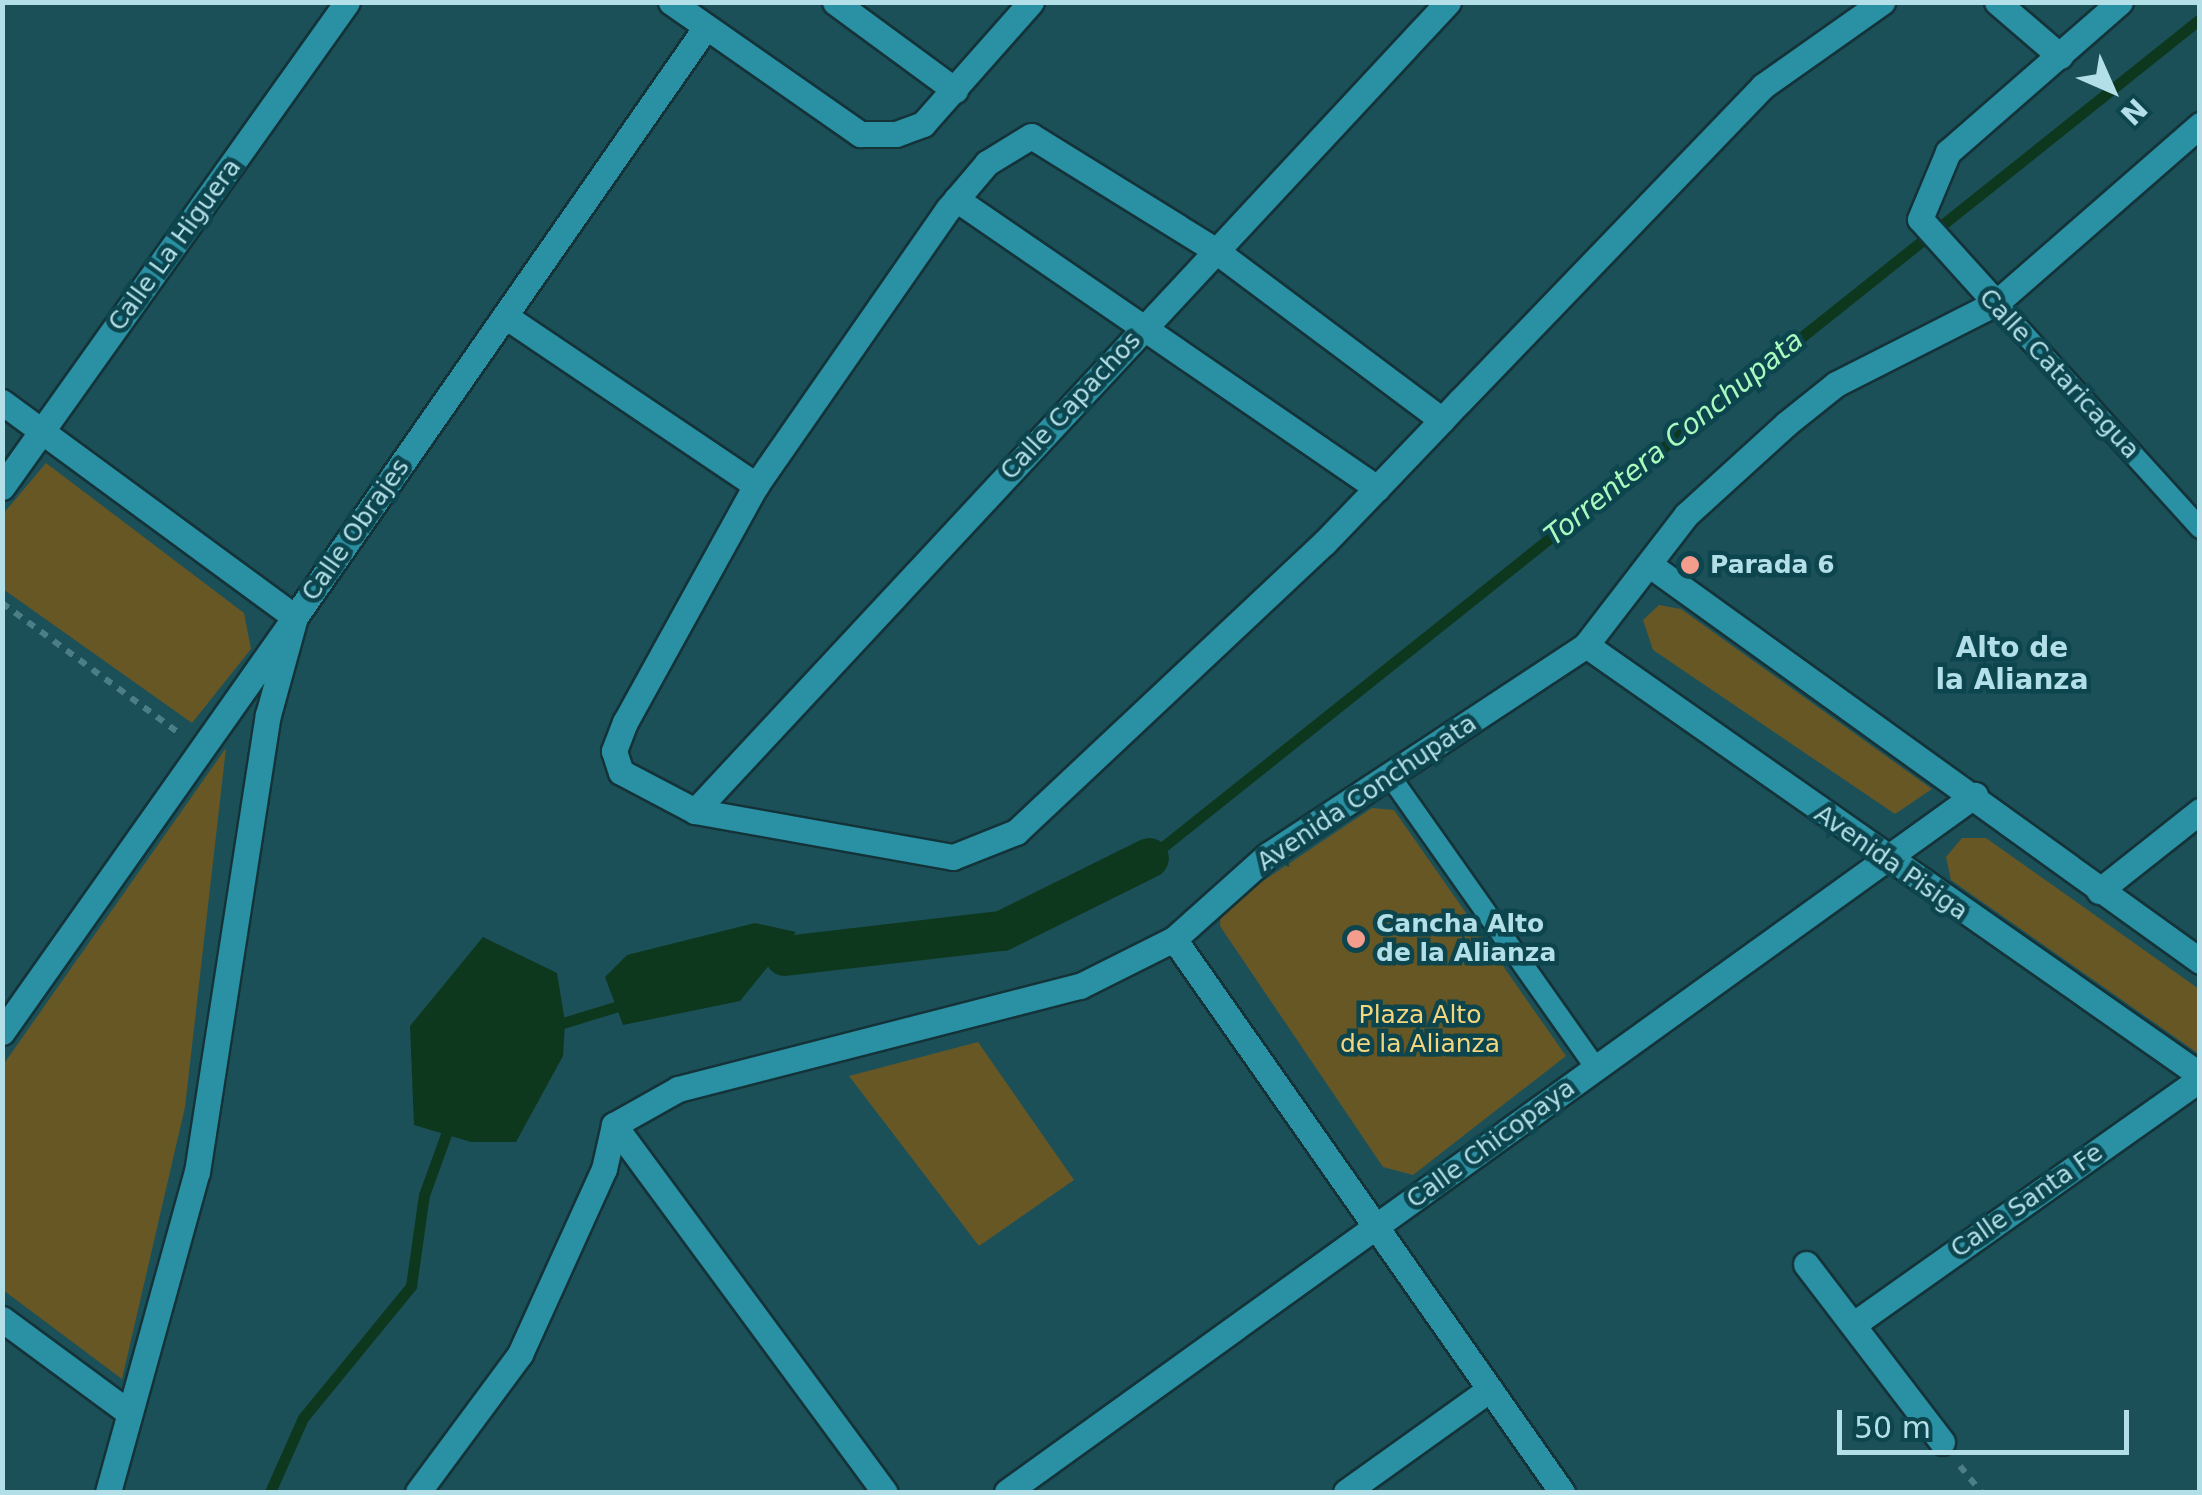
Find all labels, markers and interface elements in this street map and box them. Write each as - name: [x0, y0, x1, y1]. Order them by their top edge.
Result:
- north arrow: [2062, 40, 2162, 140]
- text: N: [2114, 92, 2154, 132]
- street label: Calle La Higuera: [102, 153, 248, 337]
- street label: Calle Cataricagua: [1973, 283, 2145, 465]
- water label: Torrentera Conchupata: [1538, 323, 1810, 553]
- street label: Calle Capachos: [995, 326, 1147, 486]
- street label: Calle Obrajes: [296, 453, 416, 607]
- place label: Parada 6: [1710, 550, 1835, 580]
- marker: Parada 6: [1679, 554, 1701, 576]
- district label: Alto de la Alianza: [1935, 631, 2089, 697]
- street label: Avenida Conchupata: [1252, 708, 1482, 878]
- street label: Avenida Pisiga: [1809, 799, 1973, 927]
- place label: Cancha Alto de la Alianza: [1376, 910, 1556, 969]
- marker: Cancha Alto de la Alianza: [1345, 928, 1367, 950]
- park label: Plaza Alto de la Alianza: [1340, 1001, 1500, 1060]
- street label: Calle Chicopaya: [1401, 1073, 1581, 1215]
- street label: Calle Santa Fe: [1945, 1138, 2109, 1264]
- scale bar: [1842, 1390, 2134, 1452]
- text: 50 m: [1854, 1410, 1931, 1445]

